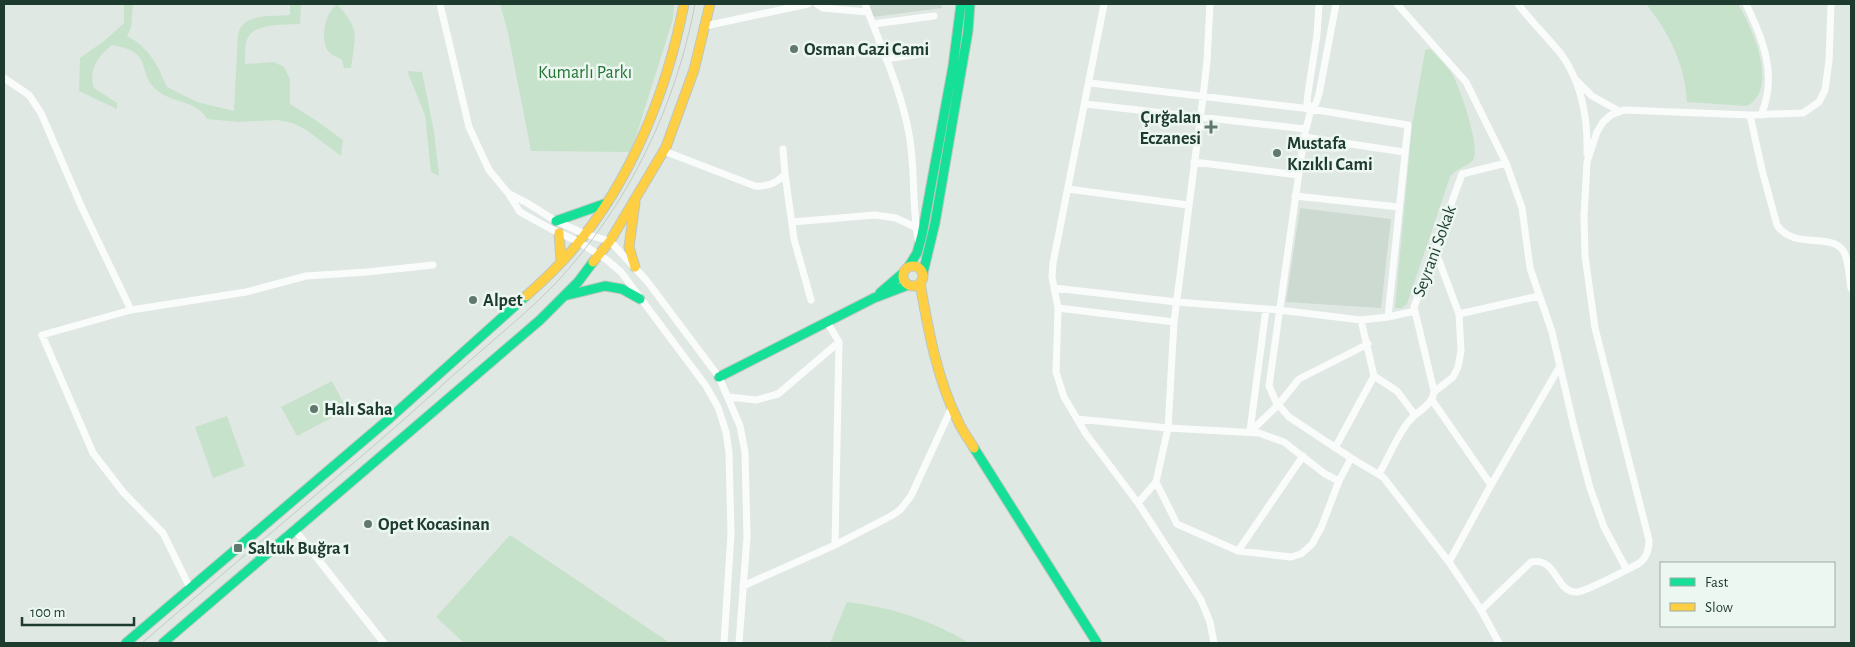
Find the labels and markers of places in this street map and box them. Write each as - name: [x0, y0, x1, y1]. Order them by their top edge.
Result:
- place label: Osman Gazi Cami: [804, 41, 929, 59]
- marker: Osman Gazi Cami: [788, 43, 800, 55]
- place label: Çırğalan Eczanesi: [1139, 109, 1201, 148]
- marker: Çırğalan Eczanesi: [1205, 121, 1217, 133]
- place label: Mustafa Kızıklı Cami: [1287, 135, 1373, 174]
- marker: Mustafa Kızıklı Cami: [1271, 147, 1283, 159]
- place label: Alpet: [483, 292, 523, 310]
- marker: Alpet: [467, 294, 479, 306]
- place label: Halı Saha: [324, 401, 393, 419]
- marker: Halı Saha: [308, 403, 320, 415]
- place label: Opet Kocasinan: [378, 516, 490, 534]
- marker: Opet Kocasinan: [362, 518, 374, 530]
- place label: Saltuk Buğra 1: [248, 540, 350, 558]
- marker: Saltuk Buğra 1: [232, 542, 244, 554]

